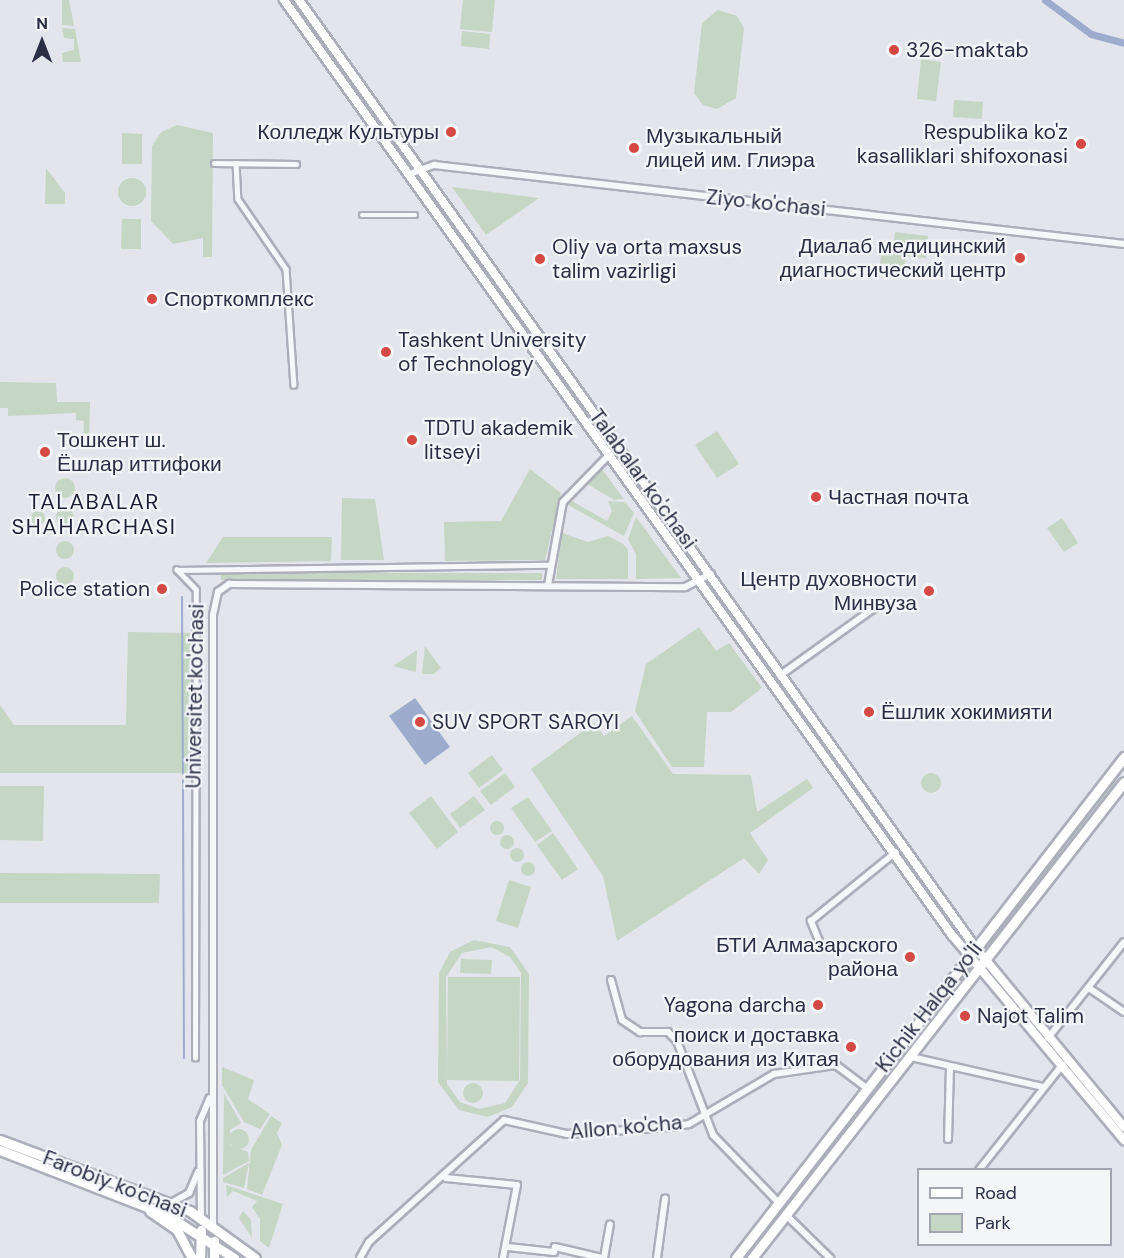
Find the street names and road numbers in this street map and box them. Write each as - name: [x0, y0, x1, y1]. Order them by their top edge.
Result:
- street label: Ziyo ko'chasi: [705, 184, 827, 222]
- street label: Talabalar ko'chasi: [584, 404, 702, 554]
- street label: Universitet ko'chasi: [181, 603, 209, 789]
- street label: Kichik Halqa yo'li: [870, 937, 988, 1077]
- street label: Allon ko'cha: [569, 1110, 683, 1144]
- street label: Farobiy ko'chasi: [39, 1145, 191, 1223]

